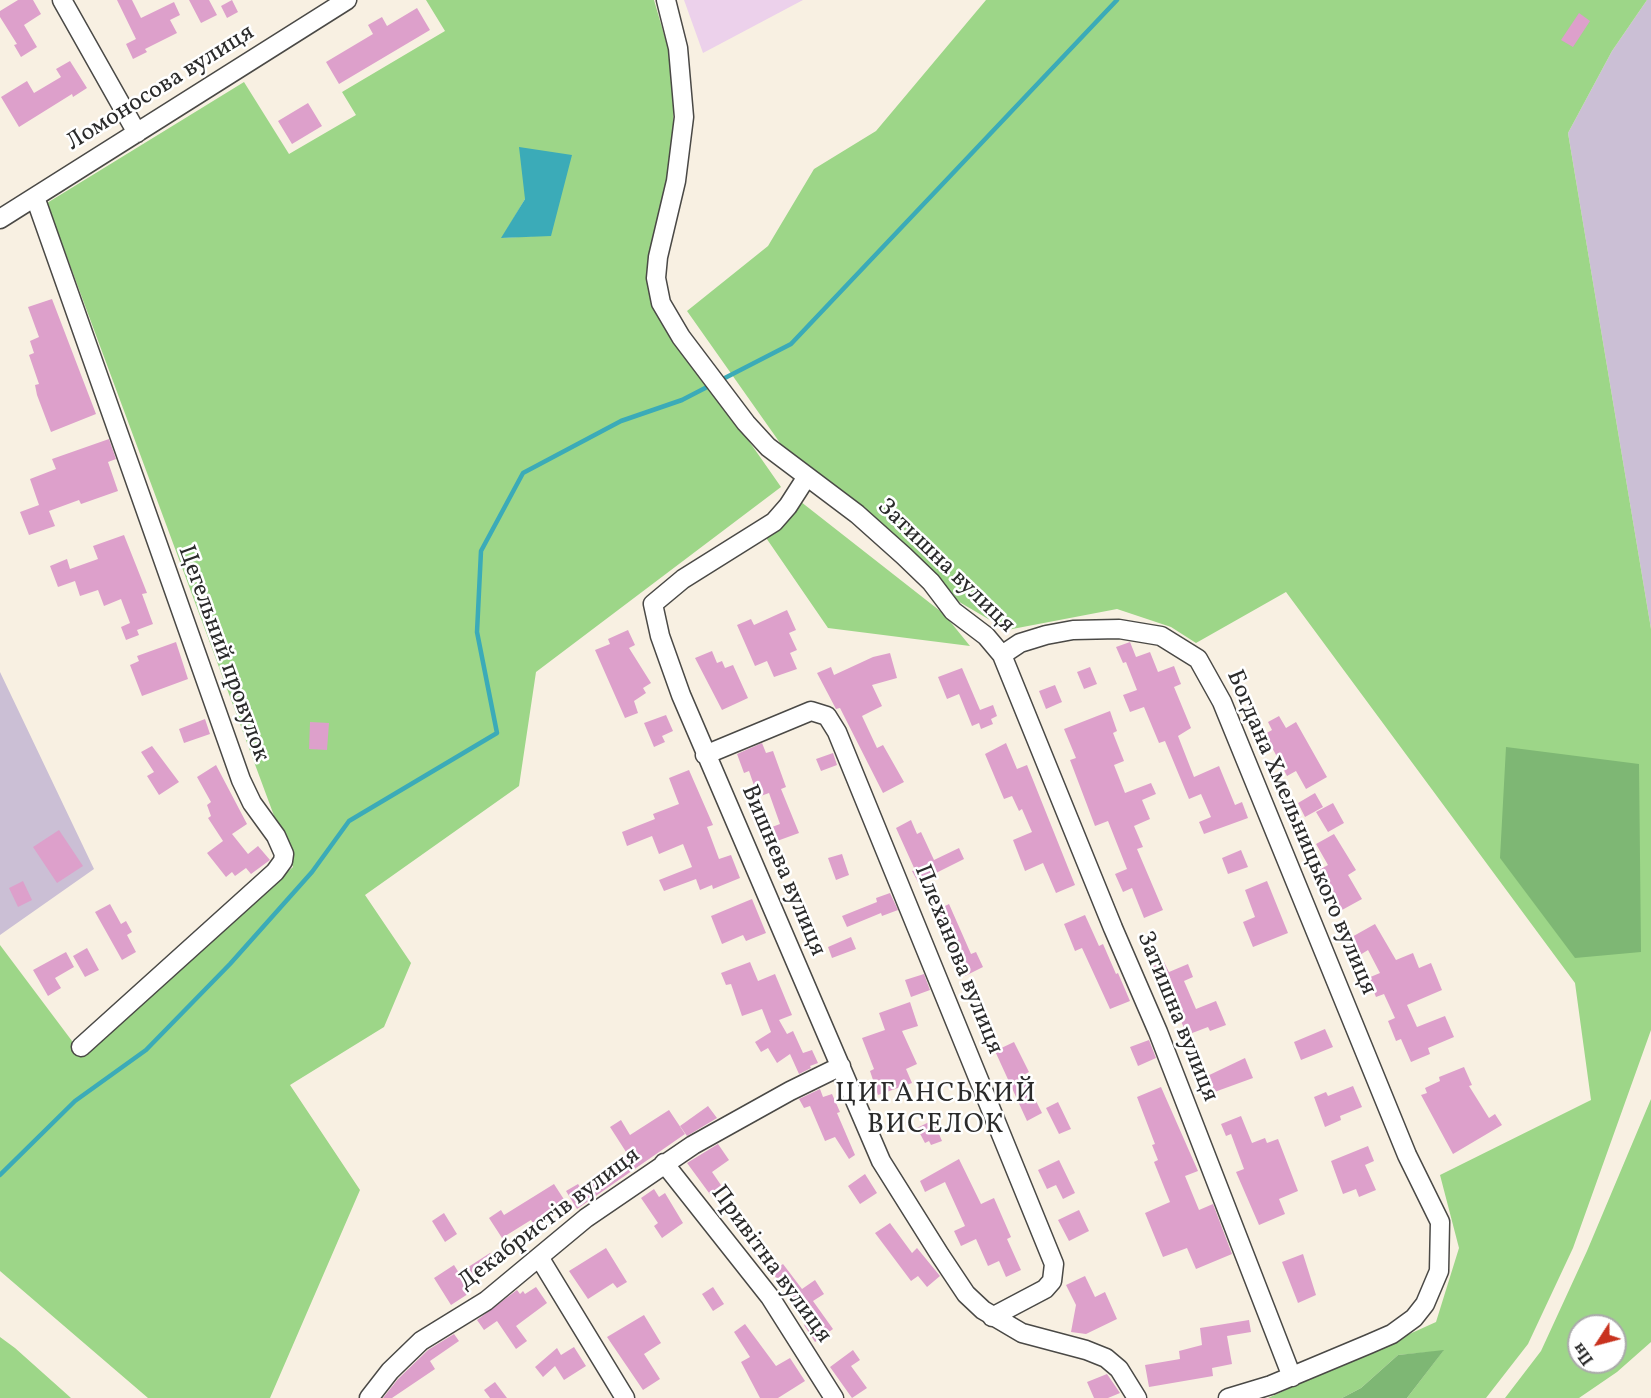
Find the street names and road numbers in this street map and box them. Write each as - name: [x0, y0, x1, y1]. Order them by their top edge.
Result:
- street label: Ломоносова вулиця: [62, 19, 260, 159]
- street label: Затишна вулиця: [870, 494, 1020, 640]
- street label: Цегельний провулок: [169, 542, 275, 766]
- street label: Богдана Хмельницького вулиця: [1218, 666, 1382, 1000]
- street label: Вишнева вулиця: [733, 781, 831, 961]
- street label: Плеханова вулиця: [906, 861, 1008, 1059]
- street label: Затишна вулиця: [1129, 928, 1223, 1106]
- street label: Декабристів вулиця: [453, 1142, 647, 1298]
- street label: Привітна вулиця: [703, 1181, 837, 1349]

